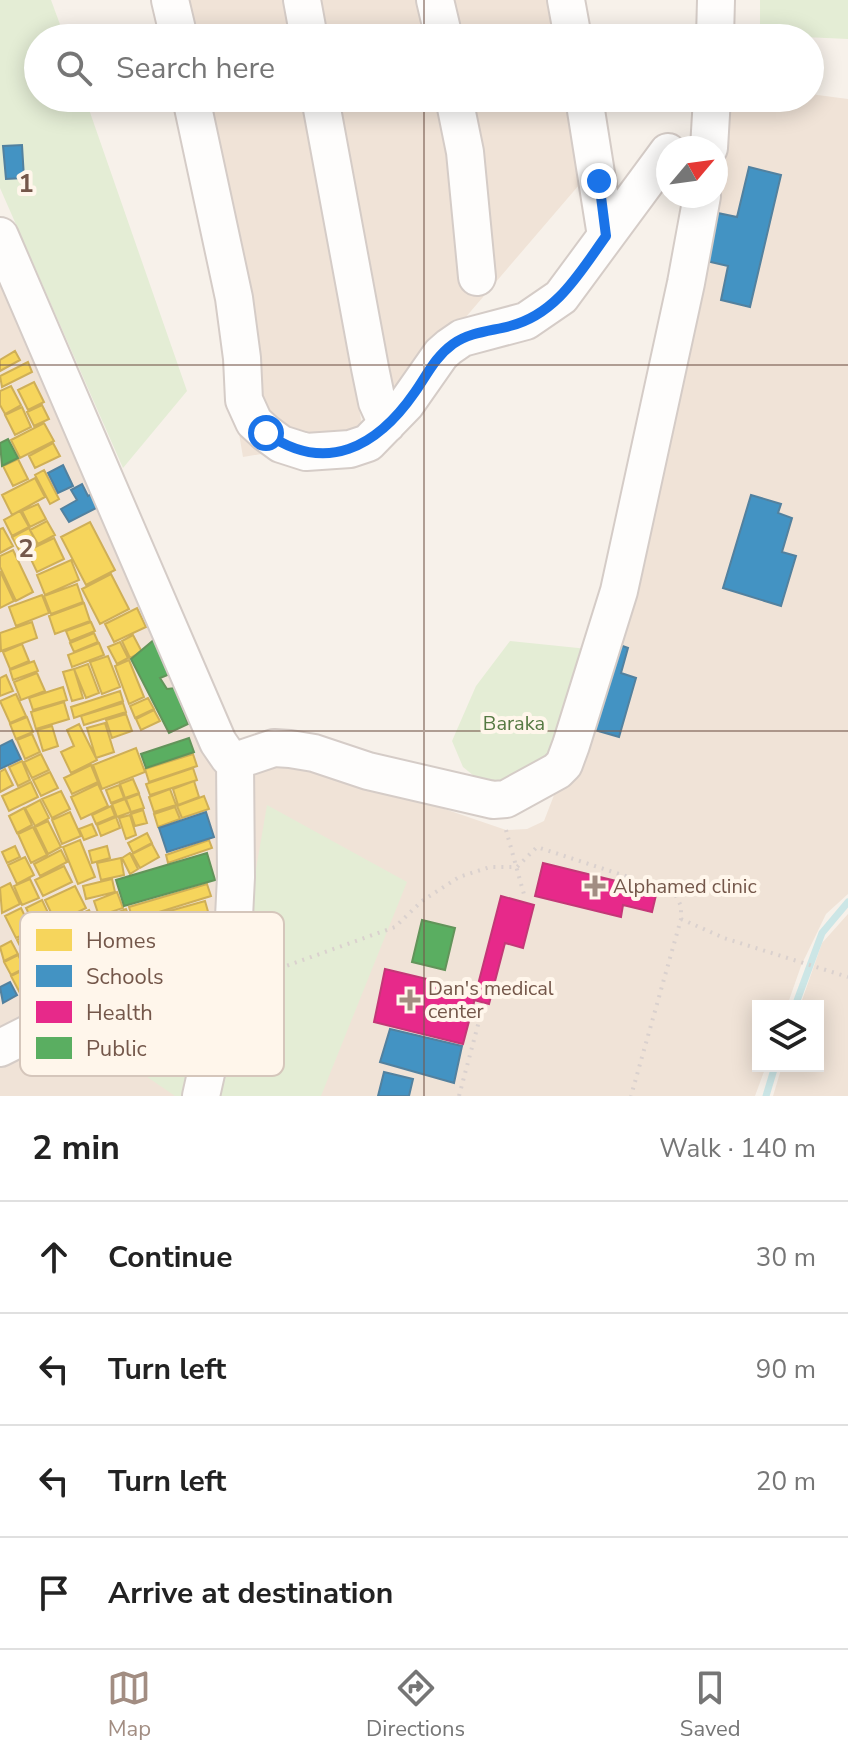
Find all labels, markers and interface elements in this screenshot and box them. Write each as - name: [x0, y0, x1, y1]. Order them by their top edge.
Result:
- search box: [24, 24, 824, 112]
- icon: search: [52, 46, 96, 90]
- text: Search here: [116, 48, 275, 89]
- north arrow: [656, 136, 728, 208]
- route end: [581, 163, 617, 199]
- text: 1: [18, 166, 34, 201]
- route start: [248, 415, 284, 451]
- text: 2: [18, 531, 34, 566]
- park label: Baraka: [483, 710, 545, 737]
- place label: Alphamed clinic: [613, 873, 757, 900]
- marker: Alphamed clinic: [584, 875, 606, 897]
- legend: [20, 912, 284, 1076]
- text: Homes: [86, 926, 156, 956]
- text: Schools: [86, 962, 164, 992]
- place label: Dan's medical center: [428, 975, 554, 1025]
- marker: Dan's medical center: [399, 989, 421, 1011]
- text: Health: [86, 998, 153, 1028]
- map controls: [752, 1000, 824, 1072]
- button: layers: [752, 1000, 824, 1072]
- text: Public: [86, 1034, 147, 1064]
- text: 2 min: [32, 1125, 120, 1171]
- text: Walk · 140 m: [659, 1131, 816, 1166]
- icon: ahead: [32, 1235, 76, 1279]
- text: Continue: [108, 1237, 233, 1278]
- text: 30 m: [756, 1240, 816, 1275]
- icon: left: [32, 1347, 76, 1391]
- text: Turn left: [108, 1349, 226, 1390]
- text: 90 m: [756, 1352, 816, 1387]
- icon: left: [32, 1459, 76, 1503]
- text: Turn left: [108, 1461, 226, 1502]
- text: 20 m: [756, 1464, 816, 1499]
- icon: arrive: [32, 1571, 76, 1615]
- text: Arrive at destination: [108, 1573, 393, 1614]
- tab: Map: [107, 1666, 151, 1744]
- tab: Directions: [366, 1666, 465, 1744]
- tab: Saved: [680, 1666, 741, 1744]

